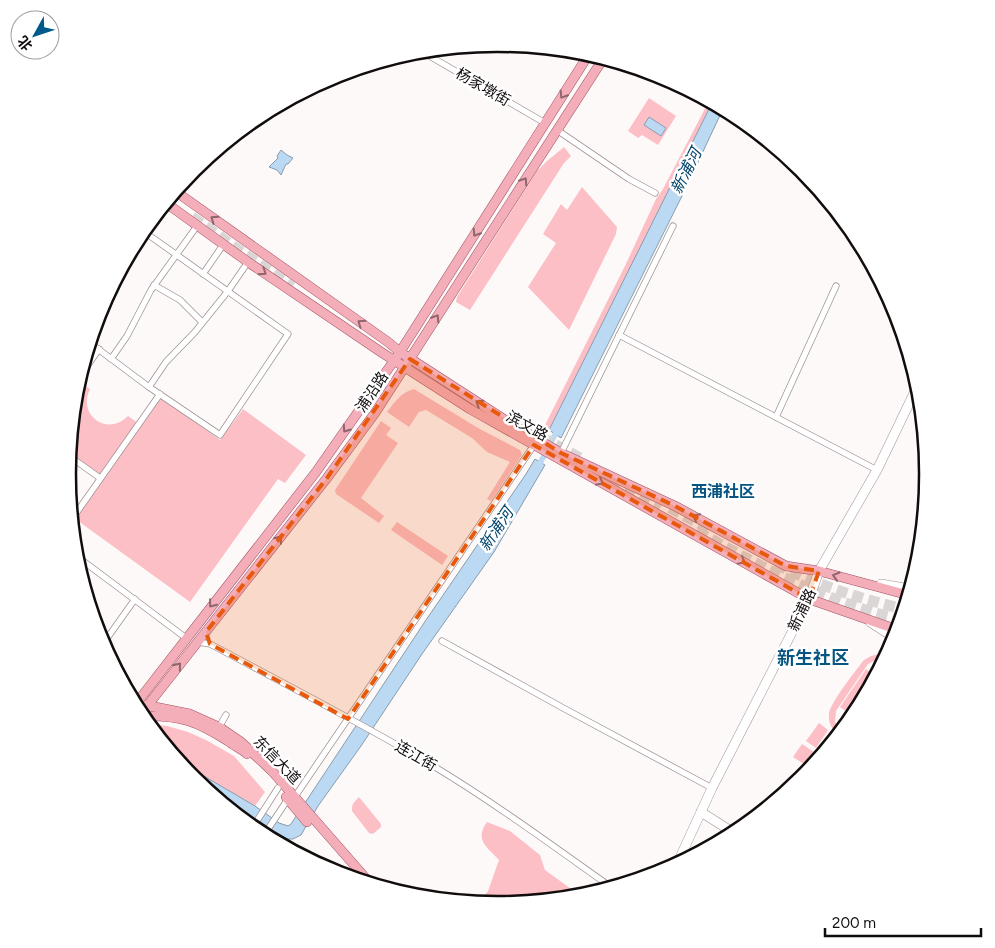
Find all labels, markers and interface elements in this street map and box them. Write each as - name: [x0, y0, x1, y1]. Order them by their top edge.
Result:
- north arrow: [10, 10, 60, 60]
- text: 北: [14, 32, 36, 54]
- street label: 杨家墩街: [453, 64, 513, 110]
- one-way arrow: [559, 90, 569, 99]
- water label: 新浦河: [667, 143, 707, 197]
- one-way arrow: [518, 178, 527, 187]
- one-way arrow: [210, 216, 220, 225]
- one-way arrow: [473, 228, 483, 237]
- one-way arrow: [257, 266, 267, 275]
- one-way arrow: [430, 315, 440, 324]
- one-way arrow: [357, 320, 367, 329]
- street label: 浦沿路: [352, 368, 392, 416]
- one-way arrow: [475, 400, 485, 409]
- street label: 滨文路: [503, 407, 551, 445]
- one-way arrow: [343, 423, 352, 432]
- one-way arrow: [594, 476, 603, 486]
- district label: 西浦社区: [691, 482, 755, 501]
- water label: 新浦河: [475, 501, 519, 554]
- one-way arrow: [692, 513, 701, 523]
- one-way arrow: [273, 536, 281, 545]
- one-way arrow: [736, 554, 745, 564]
- one-way arrow: [833, 571, 841, 581]
- street label: 新浦路: [784, 586, 820, 634]
- one-way arrow: [210, 598, 218, 607]
- district label: 新生社区: [777, 647, 849, 669]
- one-way arrow: [172, 663, 181, 672]
- street label: 东信大道: [250, 732, 304, 788]
- street label: 连江街: [392, 737, 440, 775]
- scale bar: [825, 906, 981, 938]
- text: 200 m: [832, 914, 876, 932]

